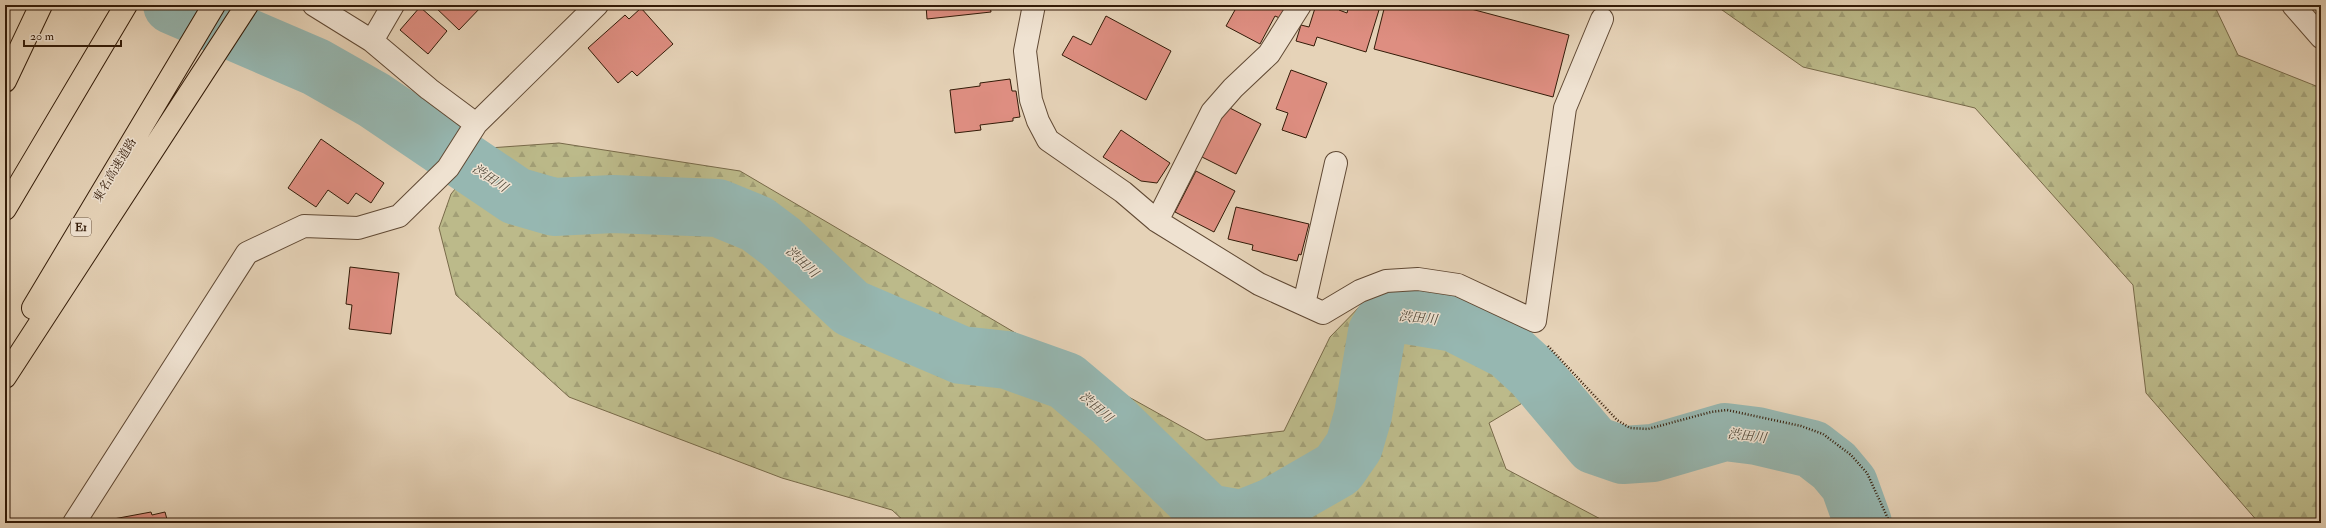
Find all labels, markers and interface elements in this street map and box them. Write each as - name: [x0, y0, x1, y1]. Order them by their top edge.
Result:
- scale bar: [24, 22, 121, 48]
- text: 20 m: [30, 29, 55, 44]
- street label: 東名高速道路: [90, 135, 140, 205]
- water label: 渋田川: [469, 160, 512, 197]
- road number: E1: [71, 218, 91, 236]
- water label: 渋田川: [782, 243, 823, 283]
- water label: 渋田川: [1398, 308, 1440, 328]
- water label: 渋田川: [1076, 388, 1117, 427]
- water label: 渋田川: [1727, 426, 1769, 447]

